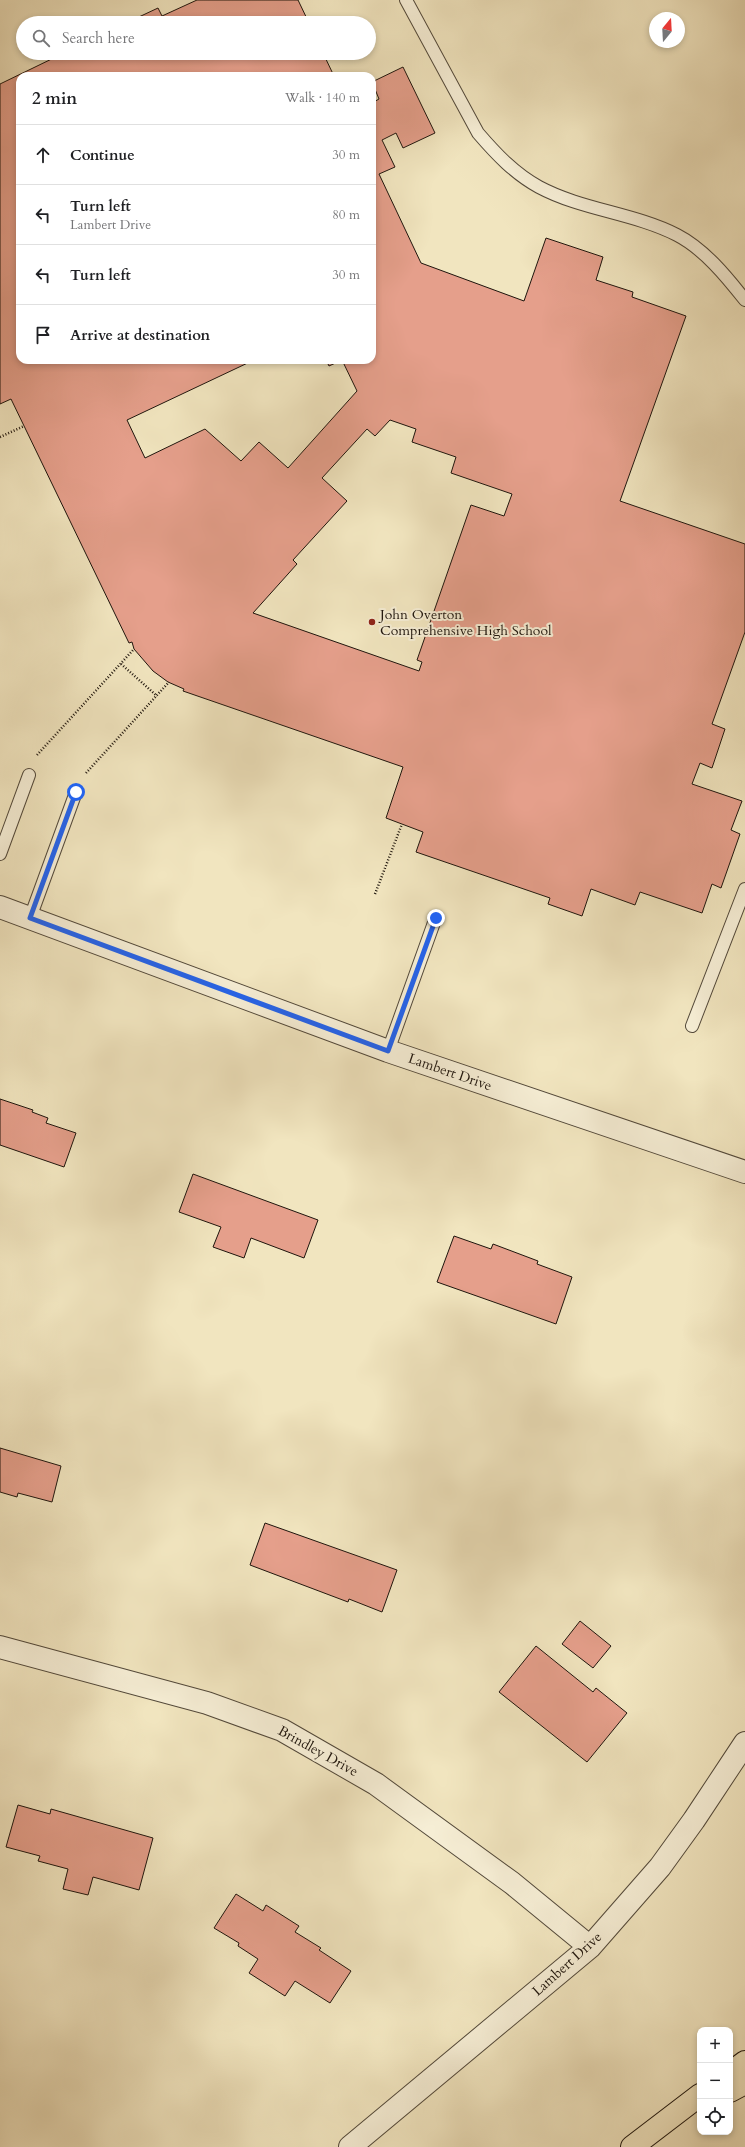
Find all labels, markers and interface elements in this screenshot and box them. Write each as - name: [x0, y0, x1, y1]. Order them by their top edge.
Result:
- north arrow: [649, 12, 685, 48]
- search box: [16, 16, 376, 60]
- icon: search: [30, 27, 52, 49]
- text: Search here: [62, 28, 135, 48]
- text: 2 min: [32, 87, 77, 110]
- text: Walk · 140 m: [285, 89, 360, 107]
- icon: ahead: [32, 144, 54, 166]
- text: Continue: [70, 145, 135, 165]
- text: 30 m: [332, 146, 360, 164]
- text: Turn left: [70, 196, 131, 216]
- icon: left: [32, 204, 54, 226]
- text: 80 m: [332, 206, 360, 224]
- text: Lambert Drive: [70, 216, 151, 234]
- icon: left: [32, 264, 54, 286]
- text: Turn left: [70, 265, 131, 285]
- text: 30 m: [332, 266, 360, 284]
- icon: arrive: [32, 324, 54, 346]
- text: Arrive at destination: [70, 325, 210, 345]
- place label: John Overton Comprehensive High School: [378, 605, 552, 640]
- marker: John Overton Comprehensive High School: [367, 617, 377, 627]
- route start: [67, 783, 85, 801]
- route end: [427, 909, 445, 927]
- street label: Lambert Drive: [406, 1049, 494, 1095]
- street label: Brindley Drive: [275, 1721, 361, 1781]
- street label: Lambert Drive: [528, 1928, 606, 2000]
- map controls: [697, 2027, 733, 2135]
- button: +: [697, 2027, 733, 2063]
- button: −: [697, 2063, 733, 2099]
- button: locate: [697, 2099, 733, 2135]

